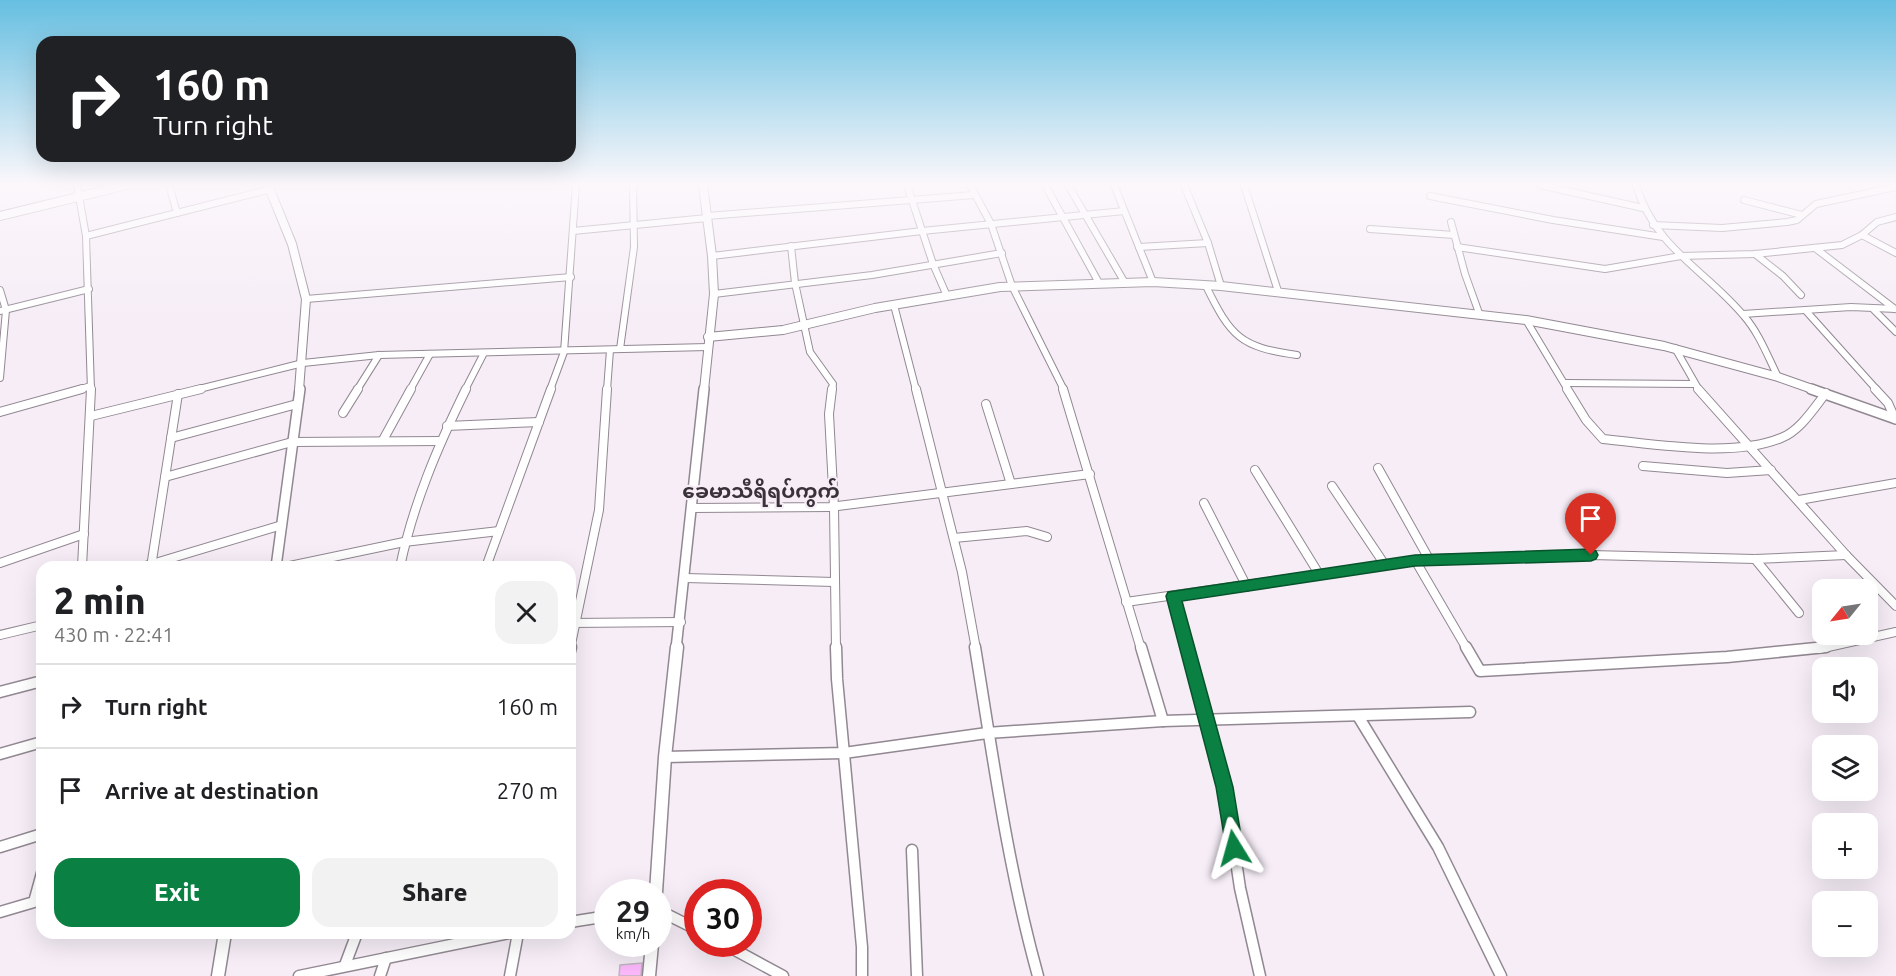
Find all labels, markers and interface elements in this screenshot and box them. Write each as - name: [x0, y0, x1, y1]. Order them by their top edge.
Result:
- icon: right: [54, 60, 132, 138]
- text: 160 m: [153, 61, 270, 108]
- text: Turn right: [153, 110, 273, 140]
- district label: ခေမာသီရိရပ်ကွက်: [682, 478, 840, 507]
- pin: [1565, 493, 1616, 555]
- icon: arrive: [1574, 502, 1607, 535]
- north arrow: [1812, 579, 1878, 645]
- map controls: [1812, 579, 1878, 957]
- text: 2 min: [54, 580, 146, 621]
- button: close: [495, 581, 558, 644]
- text: 430 m · 22:41: [54, 623, 174, 646]
- button: sound: [1812, 657, 1878, 723]
- icon: right: [54, 690, 87, 723]
- text: Turn right: [105, 694, 207, 719]
- text: 160 m: [497, 694, 558, 719]
- button: layers: [1812, 735, 1878, 801]
- icon: arrive: [54, 774, 87, 807]
- text: Arrive at destination: [105, 778, 319, 803]
- text: 270 m: [497, 778, 558, 803]
- button: +: [1812, 813, 1878, 879]
- position arrow: [1202, 816, 1266, 880]
- button: Exit: [54, 858, 300, 927]
- button: Share: [312, 858, 558, 927]
- speed limit sign: 30: [684, 879, 762, 957]
- button: −: [1812, 891, 1878, 957]
- text: 29: [616, 894, 650, 928]
- text: km/h: [616, 925, 650, 942]

